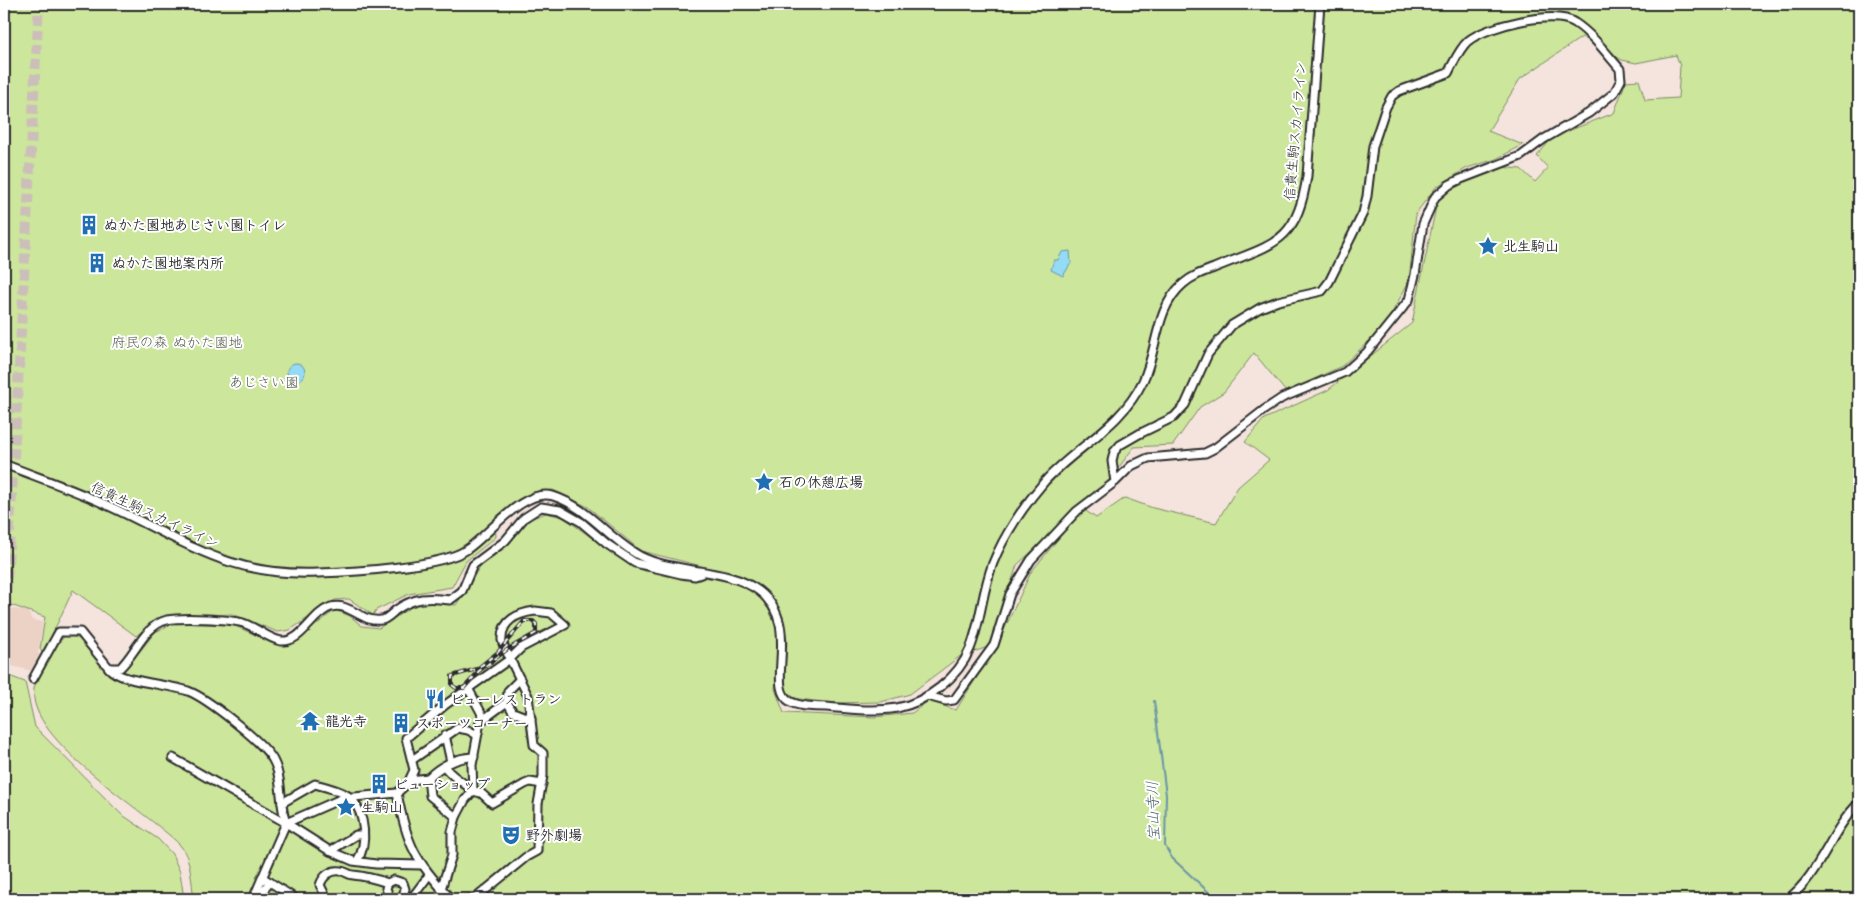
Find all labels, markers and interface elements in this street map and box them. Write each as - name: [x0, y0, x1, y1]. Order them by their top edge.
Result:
- street label: 信貴生駒スカイライン: [1280, 61, 1310, 201]
- building icon: ぬかた園地あじさい園トイレ: [78, 214, 100, 236]
- place label: ぬかた園地あじさい園トイレ: [104, 216, 286, 234]
- place icon: 北生駒山: [1477, 235, 1499, 257]
- place label: 北生駒山: [1503, 237, 1559, 255]
- building icon: ぬかた園地案内所: [86, 252, 108, 274]
- place label: ぬかた園地案内所: [112, 254, 224, 272]
- park label: 府民の森 ぬかた園地: [112, 333, 242, 351]
- park label: あじさい園: [229, 373, 299, 391]
- place icon: 石の休憩広場: [753, 471, 775, 493]
- place label: 石の休憩広場: [779, 473, 863, 491]
- street label: 信貴生駒スカイライン: [88, 477, 222, 553]
- restaurant icon: ビューレストラン: [424, 688, 446, 710]
- place label: ビューレストラン: [450, 690, 561, 708]
- temple icon: 龍光寺: [299, 710, 321, 732]
- place label: 龍光寺: [325, 712, 367, 730]
- building icon: スポーツコーナー: [390, 712, 412, 734]
- place label: スポーツコーナー: [416, 714, 528, 732]
- building icon: ビューショップ: [368, 773, 390, 795]
- place label: ビューショップ: [394, 775, 490, 793]
- water label: 宝山寺川: [1142, 781, 1164, 841]
- place icon: 生駒山: [335, 796, 357, 818]
- place label: 生駒山: [361, 798, 403, 816]
- theatre icon: 野外劇場: [500, 824, 522, 846]
- place label: 野外劇場: [526, 826, 582, 844]

